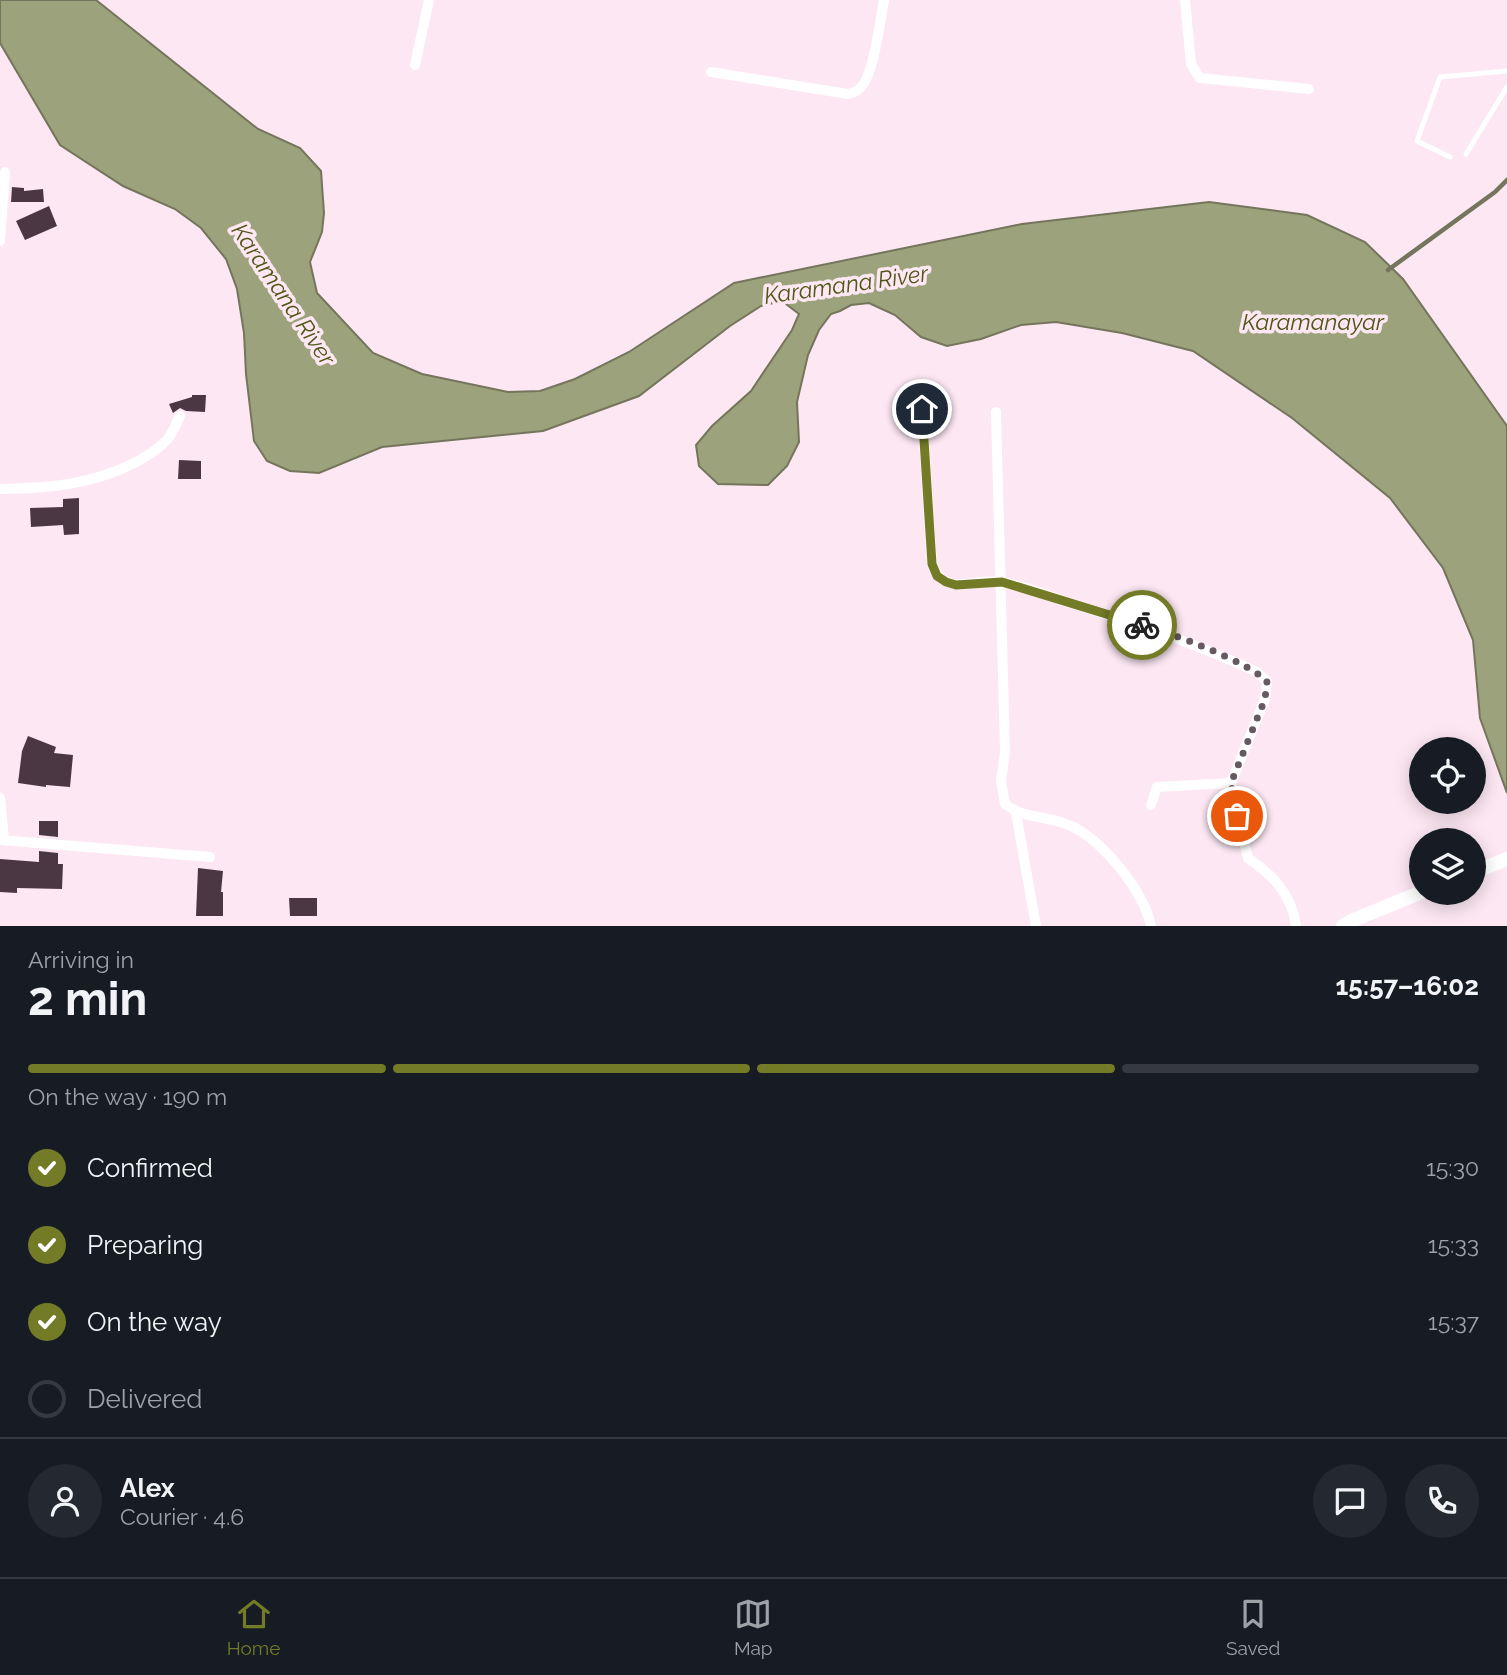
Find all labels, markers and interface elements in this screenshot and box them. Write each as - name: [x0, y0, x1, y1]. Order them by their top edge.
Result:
- water label: Karamana River: [227, 218, 342, 371]
- water label: Karamana River: [762, 259, 931, 309]
- water label: Karamanayar: [1242, 308, 1385, 335]
- pin: [892, 379, 952, 439]
- icon: home: [903, 390, 941, 428]
- courier: [1107, 590, 1177, 660]
- icon: bike: [1123, 606, 1161, 644]
- map controls: [1409, 737, 1486, 905]
- button: locate: [1409, 737, 1486, 814]
- pin: [1207, 786, 1267, 846]
- icon: bag: [1218, 797, 1256, 835]
- button: layers: [1409, 828, 1486, 905]
- text: Arriving in: [28, 946, 134, 973]
- text: 15:57–16:02: [1336, 971, 1479, 1001]
- text: 2 min: [28, 972, 147, 1026]
- text: On the way · 190 m: [28, 1083, 227, 1110]
- icon: check: [28, 1149, 66, 1187]
- text: Confirmed: [87, 1153, 213, 1183]
- text: 15:30: [1426, 1154, 1479, 1181]
- icon: check: [28, 1226, 66, 1264]
- text: Preparing: [87, 1230, 203, 1260]
- text: 15:33: [1428, 1231, 1479, 1258]
- icon: check: [28, 1303, 66, 1341]
- text: On the way: [87, 1307, 222, 1337]
- text: 15:37: [1428, 1308, 1479, 1335]
- text: Delivered: [87, 1384, 202, 1414]
- button: person: [28, 1464, 102, 1538]
- button: chat: [1313, 1464, 1387, 1538]
- button: phone: [1405, 1464, 1479, 1538]
- text: Alex: [120, 1473, 175, 1503]
- text: Courier · 4.6: [120, 1503, 244, 1530]
- tab: Home: [227, 1595, 280, 1659]
- tab: Map: [734, 1595, 773, 1659]
- tab: Saved: [1226, 1595, 1280, 1659]

